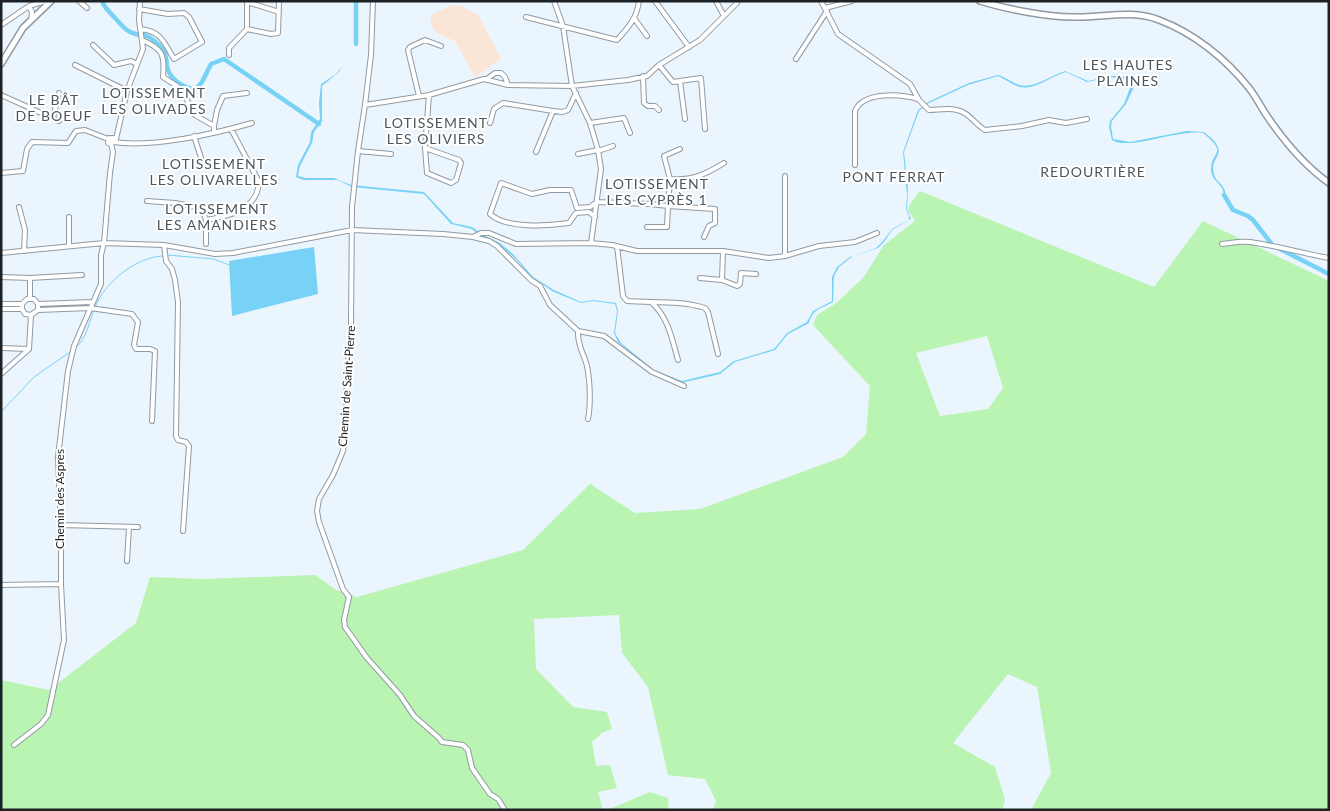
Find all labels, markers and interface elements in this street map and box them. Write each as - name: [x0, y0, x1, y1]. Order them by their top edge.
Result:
- district label: LES HAUTES PLAINES: [1083, 56, 1173, 89]
- district label: LOTISSEMENT LES OLIVADES: [101, 84, 207, 117]
- district label: LE BÂT DE BOEUF: [16, 91, 92, 124]
- district label: LOTISSEMENT LES OLIVIERS: [384, 114, 488, 147]
- district label: LOTISSEMENT LES OLIVARELLES: [150, 155, 278, 188]
- district label: REDOURTIÈRE: [1040, 163, 1146, 180]
- district label: PONT FERRAT: [842, 168, 946, 185]
- district label: LOTISSEMENT LES CYPRÈS 1: [605, 175, 709, 208]
- district label: LOTISSEMENT LES AMANDIERS: [157, 200, 277, 233]
- street label: Chemin de Saint-Pierre: [335, 325, 358, 447]
- street label: Chemin des Aspres: [52, 449, 67, 549]

